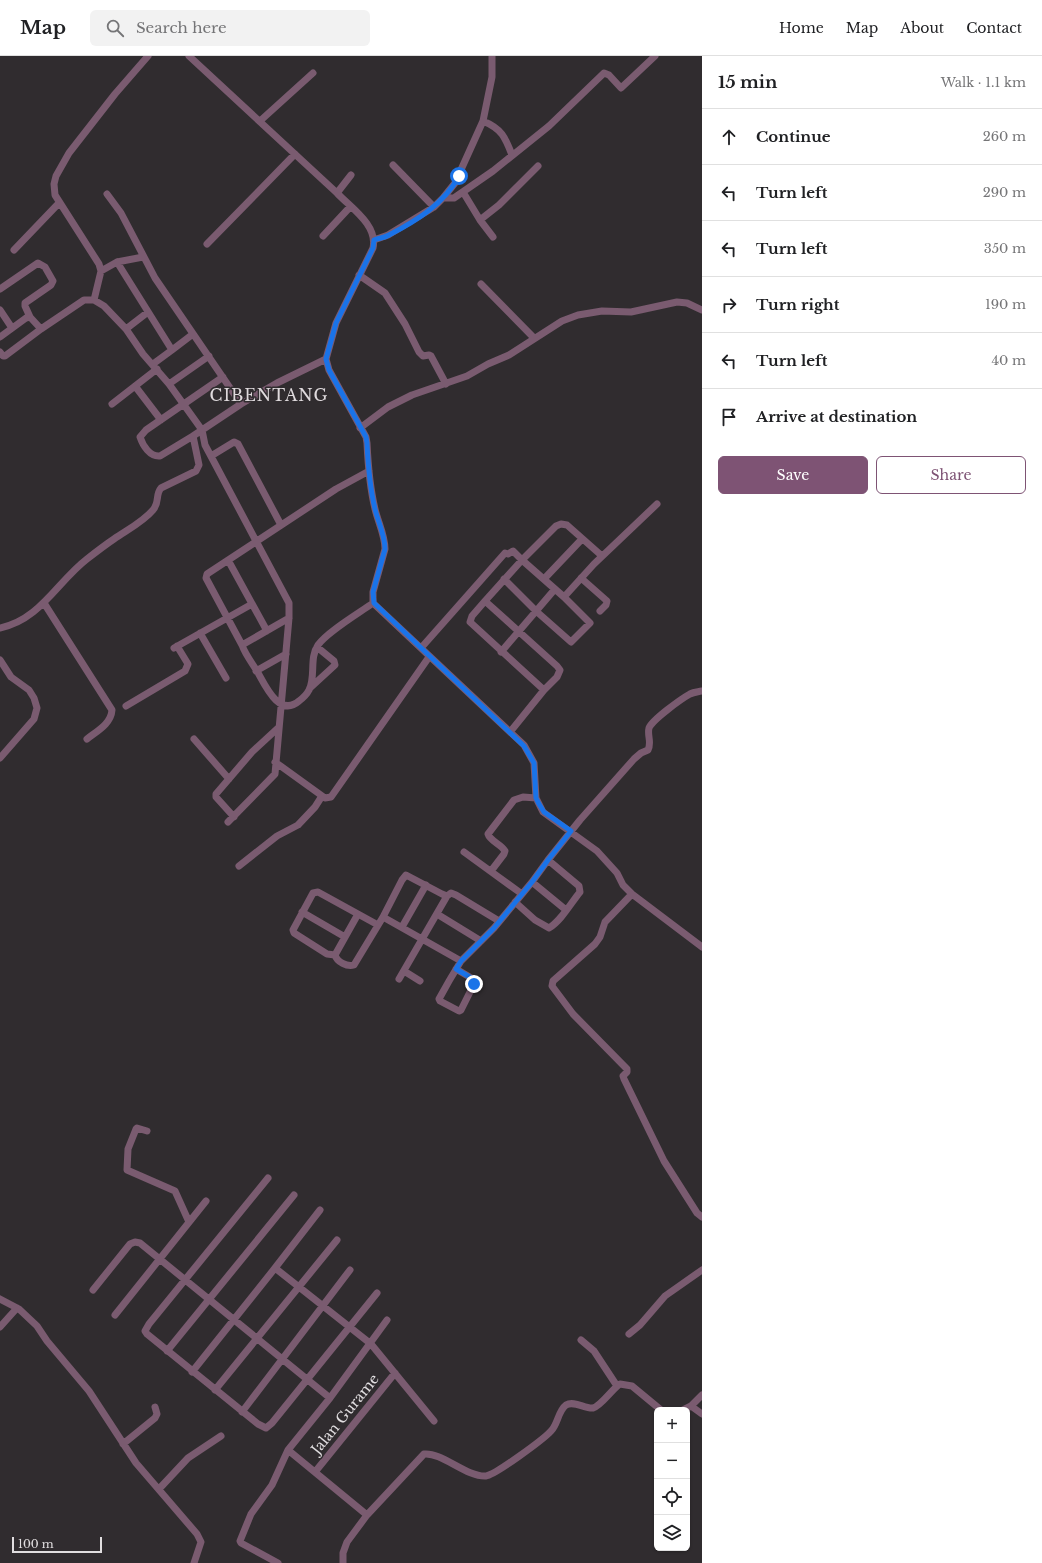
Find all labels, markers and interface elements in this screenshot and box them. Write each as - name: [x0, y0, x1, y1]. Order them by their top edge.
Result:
- search box: [90, 10, 370, 46]
- text: Map: [20, 16, 66, 39]
- icon: search: [104, 17, 126, 39]
- text: Search here: [136, 18, 227, 37]
- text: Home: [779, 19, 824, 37]
- text: Map: [846, 19, 878, 37]
- text: About: [900, 19, 944, 37]
- text: Contact: [966, 19, 1022, 37]
- text: 15 min: [718, 72, 777, 93]
- text: Walk · 1.1 km: [941, 74, 1026, 91]
- icon: ahead: [718, 126, 740, 148]
- text: Continue: [756, 127, 831, 146]
- text: 260 m: [983, 128, 1026, 145]
- route start: [450, 167, 468, 185]
- icon: left: [718, 182, 740, 204]
- text: Turn left: [756, 183, 827, 202]
- text: 290 m: [983, 184, 1026, 201]
- icon: left: [718, 238, 740, 260]
- text: Turn left: [756, 239, 827, 258]
- text: 350 m: [984, 240, 1026, 257]
- icon: right: [718, 294, 740, 316]
- text: Turn right: [756, 295, 839, 314]
- text: 190 m: [985, 296, 1026, 313]
- icon: left: [718, 350, 740, 372]
- text: Turn left: [756, 351, 827, 370]
- text: 40 m: [991, 352, 1026, 369]
- district label: CIBENTANG: [210, 385, 328, 405]
- icon: arrive: [718, 406, 740, 428]
- text: Arrive at destination: [756, 407, 917, 426]
- button: Save: [718, 456, 868, 494]
- button: Share: [876, 456, 1026, 494]
- route end: [465, 975, 483, 993]
- street label: Jalan Gurame: [306, 1370, 383, 1459]
- map controls: [654, 1407, 690, 1551]
- button: +: [654, 1407, 690, 1443]
- button: −: [654, 1443, 690, 1479]
- button: locate: [654, 1479, 690, 1515]
- button: layers: [654, 1515, 690, 1551]
- scale bar: [12, 1535, 102, 1554]
- text: 100 m: [18, 1537, 54, 1551]

